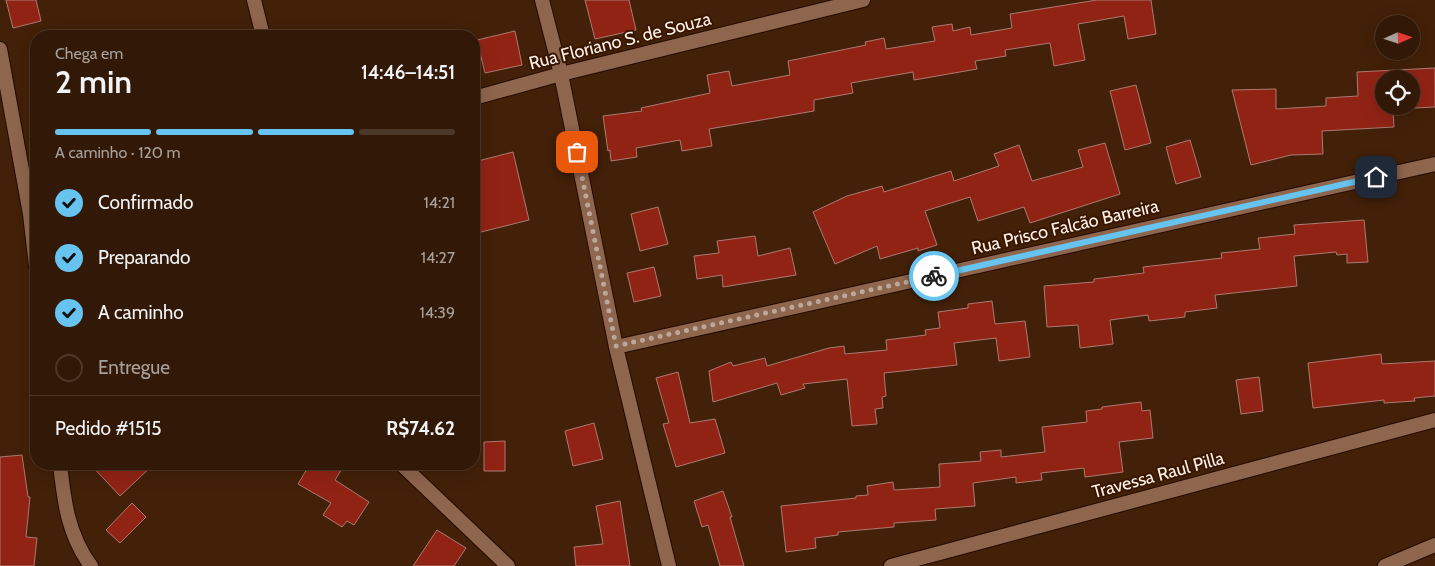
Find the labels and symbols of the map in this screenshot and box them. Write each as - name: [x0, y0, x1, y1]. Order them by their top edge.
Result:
- street label: Rua Floriano S. de Souza: [527, 8, 714, 74]
- north arrow: [1375, 15, 1420, 60]
- pin: [556, 131, 598, 173]
- pin: [1355, 156, 1397, 198]
- street label: Rua Prisco Falcão Barreira: [969, 195, 1161, 259]
- courier: [909, 251, 959, 301]
- street label: Travessa Raul Pilla: [1090, 447, 1227, 503]

